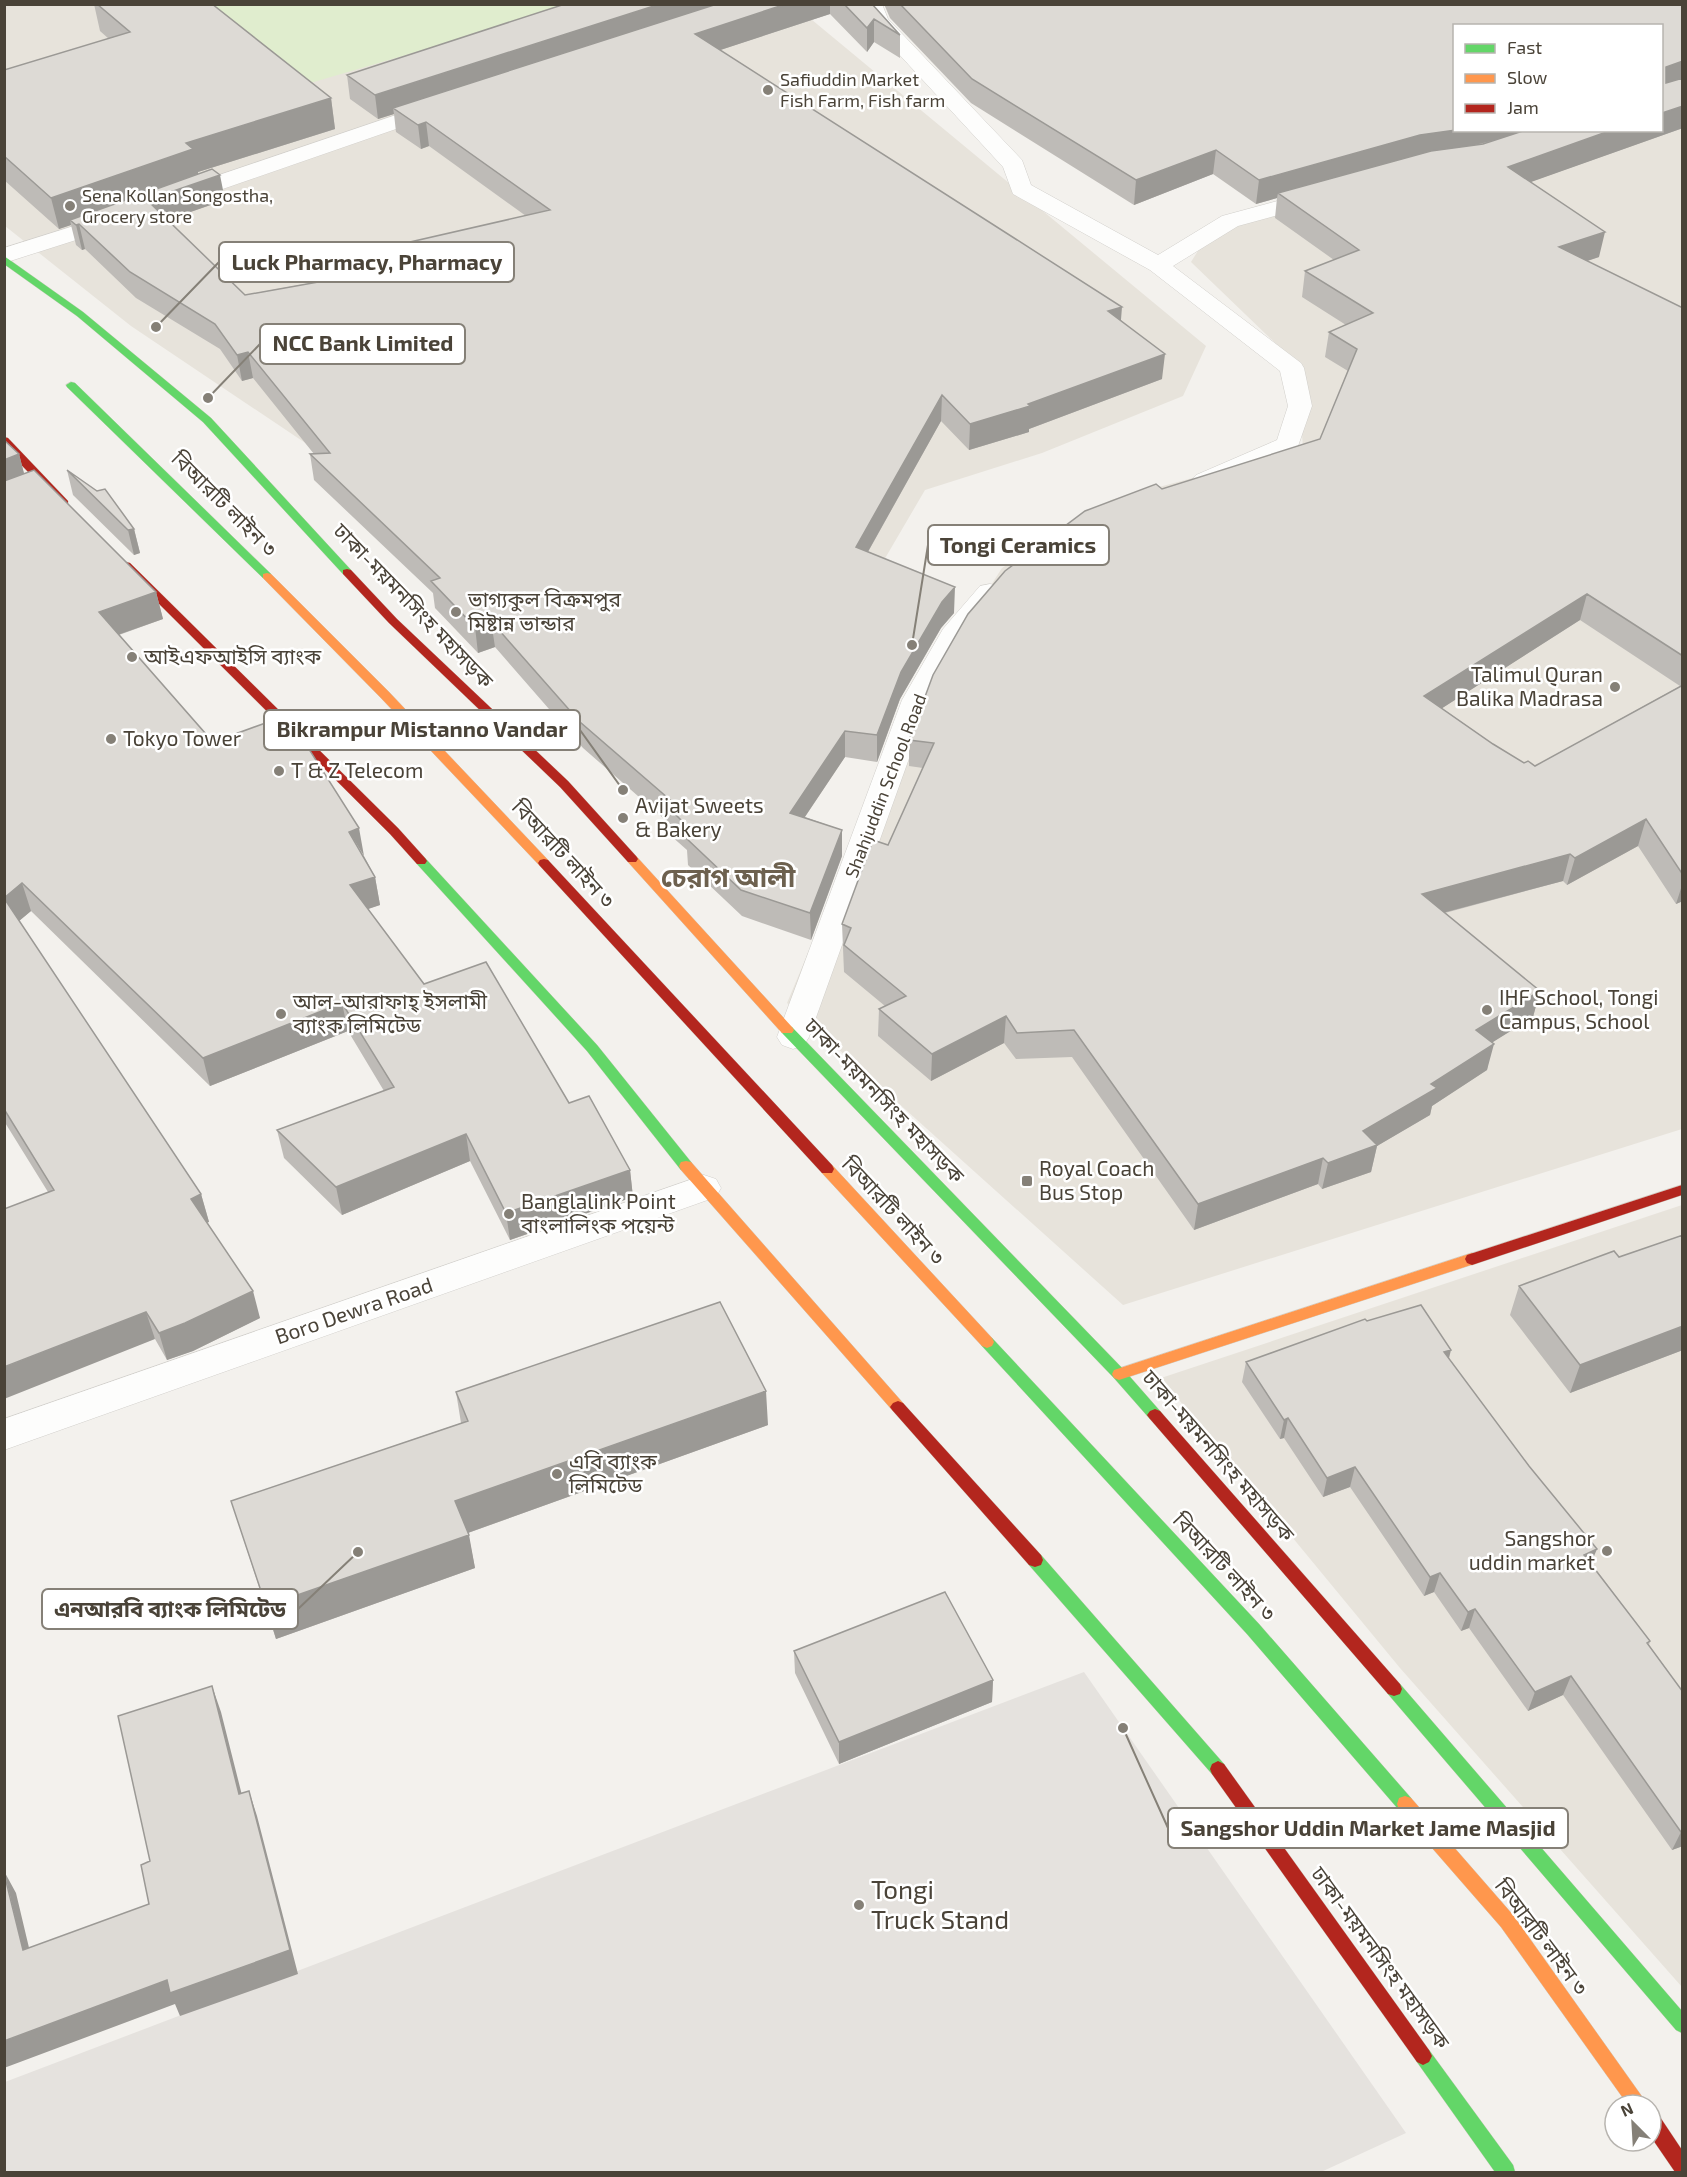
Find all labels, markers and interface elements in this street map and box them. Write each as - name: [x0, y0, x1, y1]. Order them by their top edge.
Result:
- legend: [1453, 24, 1663, 132]
- text: Fast: [1507, 36, 1542, 58]
- text: Slow: [1507, 66, 1548, 88]
- place label: Safiuddin Market Fish Farm, Fish farm: [780, 68, 945, 111]
- marker: Safiuddin Market Fish Farm, Fish farm: [761, 83, 775, 97]
- text: Jam: [1507, 96, 1539, 118]
- place label: Sena Kollan Songostha, Grocery store: [82, 184, 273, 227]
- marker: Sena Kollan Songostha, Grocery store: [63, 199, 77, 213]
- callout: Luck Pharmacy, Pharmacy: [219, 242, 514, 282]
- text: Luck Pharmacy, Pharmacy: [231, 248, 503, 275]
- callout: NCC Bank Limited: [260, 324, 465, 364]
- text: NCC Bank Limited: [273, 329, 453, 355]
- street label: বিআরটি লাইন ৩: [167, 444, 283, 561]
- street label: ঢাকা-ময়মনসিংহ মহাসড়ক: [328, 517, 500, 693]
- callout: Tongi Ceramics: [928, 525, 1109, 565]
- text: Tongi Ceramics: [940, 531, 1096, 557]
- place label: ভাগ্যকুল বিক্রমপুর মিষ্টান্ন ভান্ডার: [467, 586, 622, 635]
- marker: ভাগ্যকুল বিক্রমপুর মিষ্টান্ন ভান্ডার: [449, 605, 463, 619]
- place label: আইএফআইসি ব্যাংক: [143, 643, 322, 668]
- marker: আইএফআইসি ব্যাংক: [125, 650, 139, 664]
- place label: Talimul Quran Balika Madrasa: [1456, 661, 1603, 710]
- marker: Talimul Quran Balika Madrasa: [1608, 680, 1622, 694]
- street label: Shahjuddin School Road: [840, 690, 930, 881]
- callout: Bikrampur Mistanno Vandar: [264, 710, 580, 750]
- text: Bikrampur Mistanno Vandar: [276, 715, 568, 741]
- place label: Tokyo Tower: [123, 725, 242, 750]
- marker: Tokyo Tower: [104, 732, 118, 746]
- place label: T & Z Telecom: [291, 757, 423, 782]
- marker: T & Z Telecom: [272, 764, 286, 778]
- place label: Avijat Sweets & Bakery: [635, 792, 764, 841]
- street label: বিআরটি লাইন ৩: [507, 793, 621, 912]
- marker: Avijat Sweets & Bakery: [616, 811, 630, 825]
- district label: চেরাগ আলী: [661, 860, 796, 892]
- place label: IHF School, Tongi Campus, School: [1499, 984, 1658, 1033]
- place label: আল-আরাফাহ্ ইসলামী ব্যাংক লিমিটেড: [292, 988, 488, 1037]
- marker: IHF School, Tongi Campus, School: [1480, 1003, 1494, 1017]
- marker: আল-আরাফাহ্ ইসলামী ব্যাংক লিমিটেড: [274, 1007, 288, 1021]
- street label: ঢাকা-ময়মনসিংহ মহাসড়ক: [799, 1012, 971, 1188]
- street label: বিআরটি লাইন ৩: [837, 1150, 951, 1269]
- place label: Royal Coach Bus Stop: [1039, 1155, 1155, 1204]
- marker: Royal Coach Bus Stop: [1020, 1174, 1034, 1188]
- place label: Banglalink Point বাংলালিংক পয়েন্ট: [520, 1188, 676, 1237]
- marker: Banglalink Point বাংলালিংক পয়েন্ট: [502, 1207, 516, 1221]
- street label: Boro Dewra Road: [271, 1271, 436, 1348]
- street label: ঢাকা-ময়মনসিংহ মহাসড়ক: [1137, 1363, 1301, 1547]
- place label: এবি ব্যাংক লিমিটেড: [568, 1448, 658, 1497]
- marker: এবি ব্যাংক লিমিটেড: [550, 1467, 564, 1481]
- street label: বিআরটি লাইন ৩: [1168, 1506, 1282, 1625]
- place label: Sangshor uddin market: [1469, 1525, 1596, 1574]
- marker: Sangshor uddin market: [1600, 1544, 1614, 1558]
- callout: এনআরবি ব্যাংক লিমিটেড: [42, 1589, 298, 1629]
- text: এনআরবি ব্যাংক লিমিটেড: [54, 1595, 287, 1621]
- callout: Sangshor Uddin Market Jame Masjid: [1168, 1808, 1568, 1848]
- text: Sangshor Uddin Market Jame Masjid: [1180, 1814, 1556, 1840]
- street label: ঢাকা-ময়মনসিংহ মহাসড়ক: [1306, 1860, 1456, 2054]
- street label: বিআরটি লাইন ৩: [1490, 1872, 1594, 1999]
- place label: Tongi Truck Stand: [871, 1873, 1009, 1934]
- marker: Tongi Truck Stand: [852, 1898, 866, 1912]
- north arrow: [1603, 2093, 1663, 2153]
- text: N: [1618, 2098, 1636, 2120]

